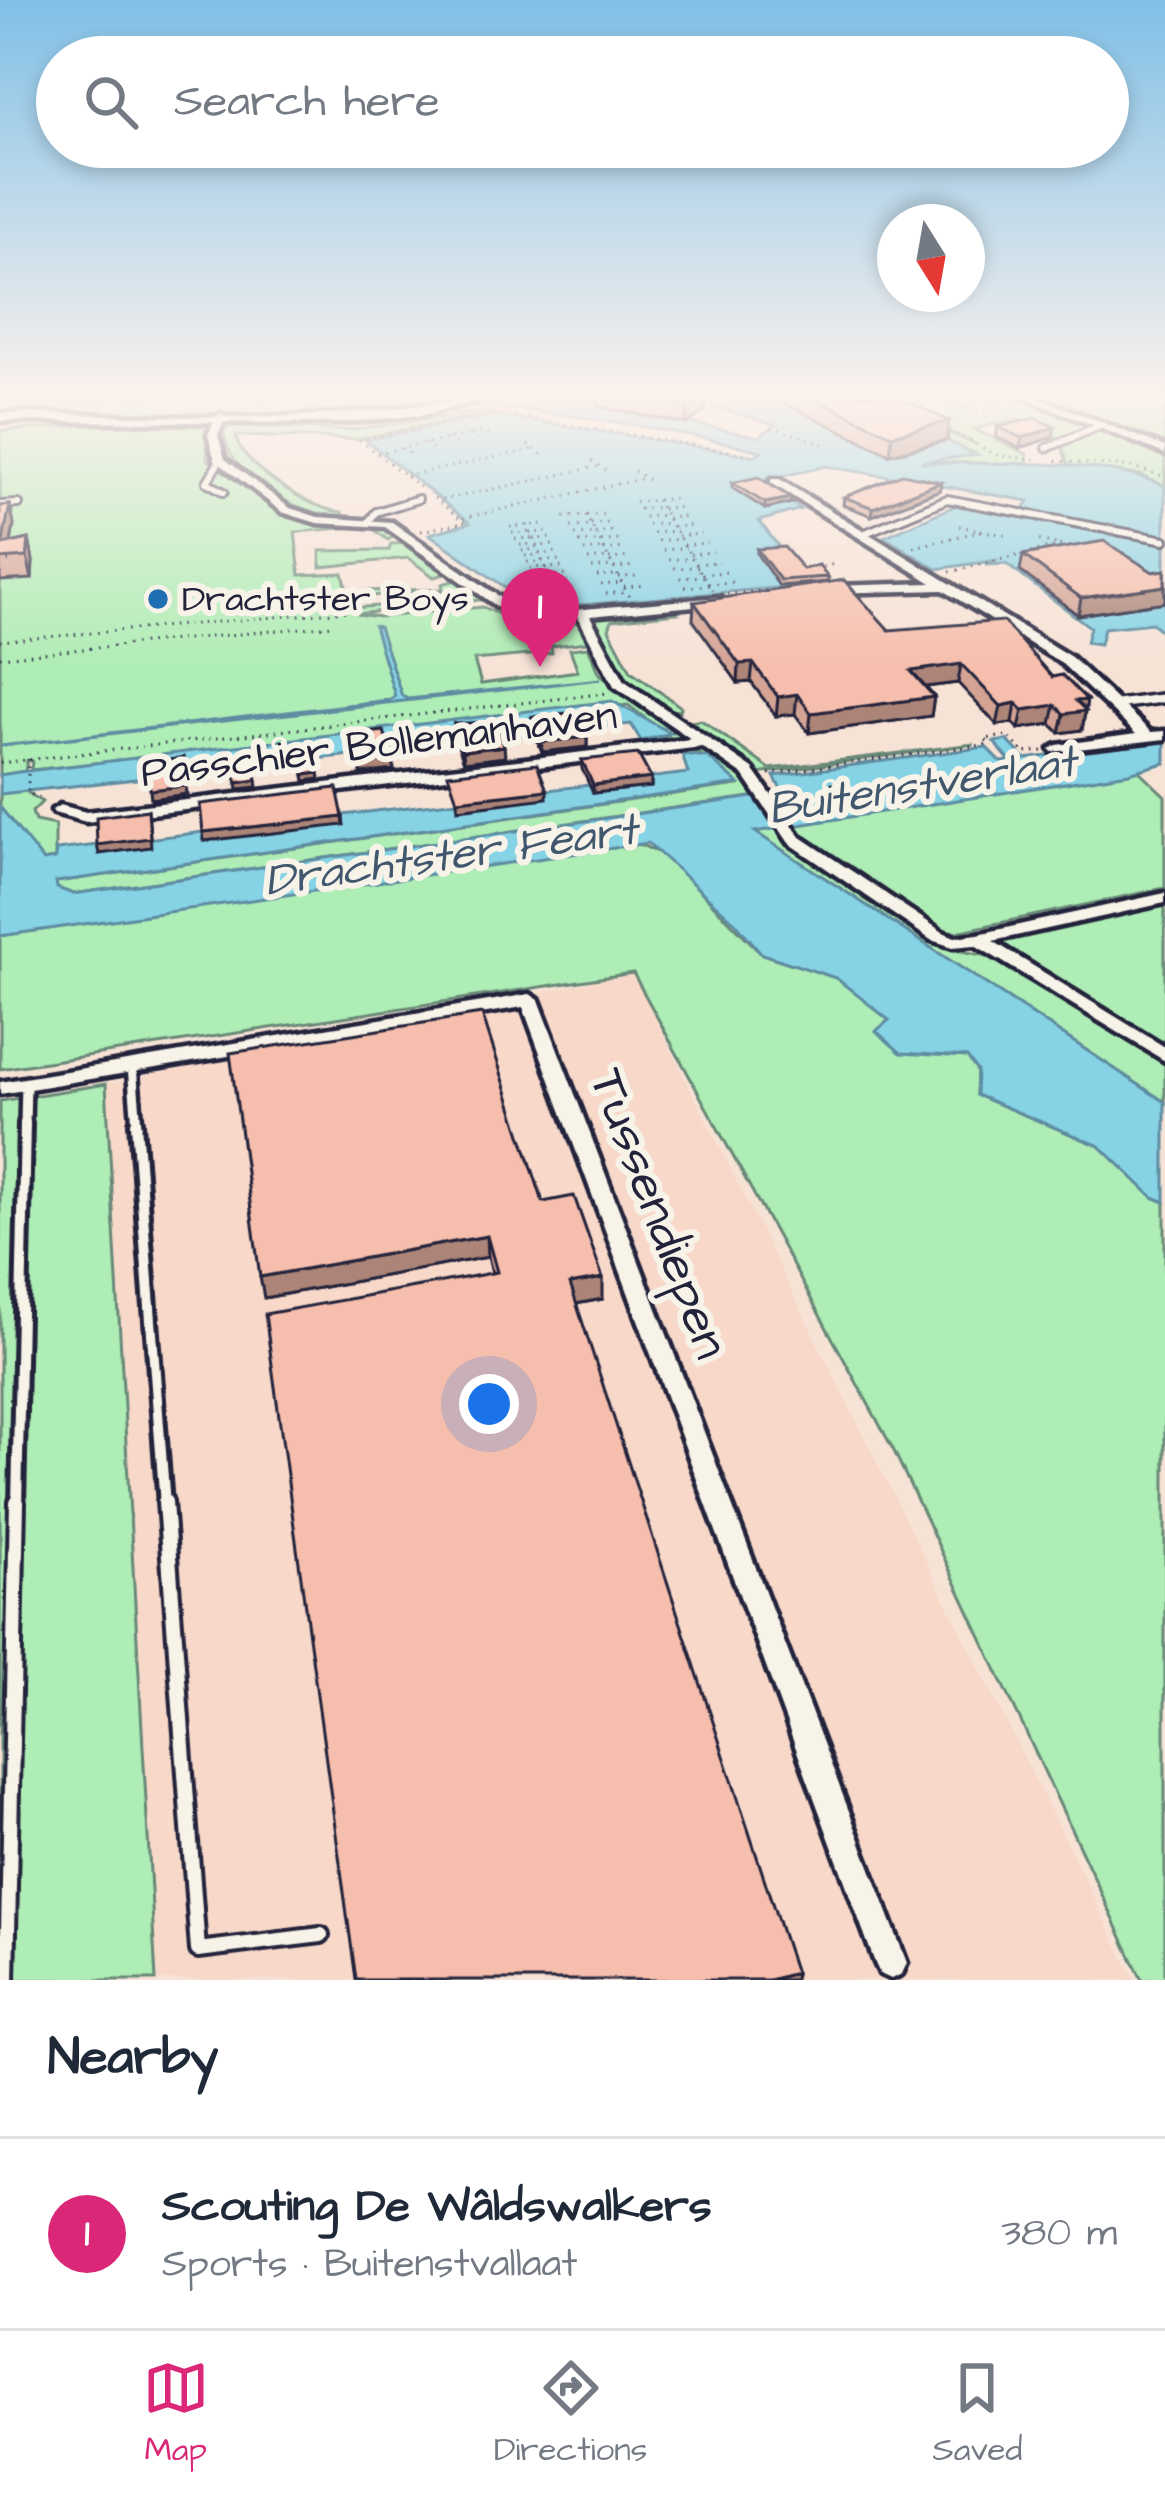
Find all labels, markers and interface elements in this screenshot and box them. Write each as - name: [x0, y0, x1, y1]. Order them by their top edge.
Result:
- search box: [36, 36, 1129, 168]
- icon: search: [78, 69, 144, 135]
- text: Search here: [174, 71, 440, 133]
- north arrow: [877, 204, 985, 312]
- pin: 1: [501, 568, 579, 667]
- place label: Drachtster Boys: [182, 574, 469, 625]
- marker: Drachtster Boys: [145, 586, 171, 612]
- street label: Passchier Bollemanhaven: [138, 687, 620, 803]
- water label: Buitenstverlaat: [764, 730, 1085, 841]
- water label: Drachtster Feart: [261, 799, 646, 913]
- street label: Tussendiepen: [570, 1059, 746, 1369]
- your location: [459, 1374, 519, 1434]
- text: Nearby: [48, 2023, 218, 2094]
- text: Scouting De Wâldswalkers: [162, 2176, 712, 2238]
- text: 1: [85, 2207, 90, 2261]
- text: 380 m: [1001, 2207, 1117, 2261]
- text: Sports · Buitenstvallaat: [162, 2238, 577, 2292]
- tab: Map: [143, 2355, 209, 2473]
- tab: Directions: [494, 2355, 647, 2473]
- tab: Saved: [932, 2355, 1022, 2473]

